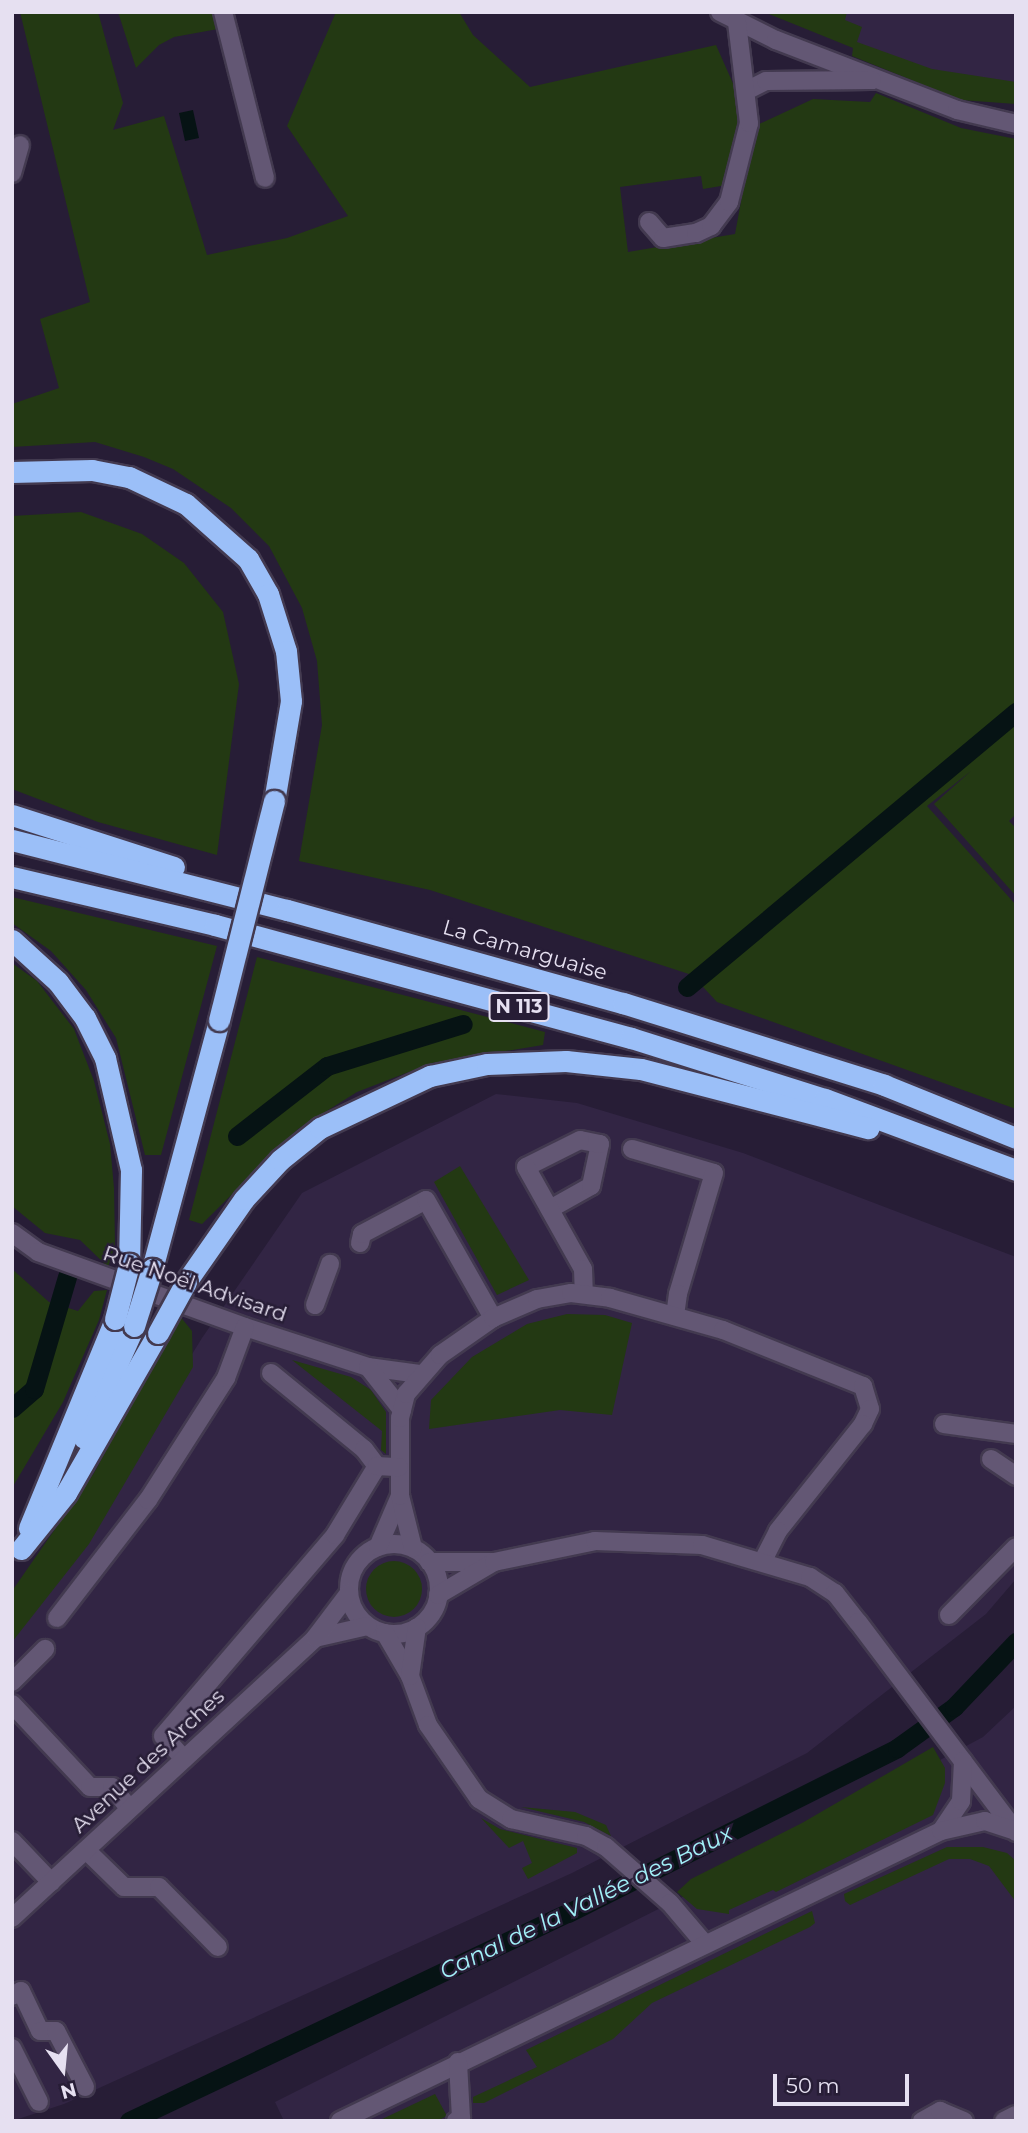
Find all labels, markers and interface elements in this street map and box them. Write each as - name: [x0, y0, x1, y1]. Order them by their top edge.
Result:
- street label: La Camarguaise: [440, 915, 610, 985]
- road number: N 113: [488, 992, 550, 1023]
- street label: Rue Noël Advisard: [100, 1241, 290, 1327]
- street label: Avenue des Arches: [66, 1684, 230, 1838]
- water label: Canal de la Vallée des Baux: [435, 1819, 737, 1985]
- north arrow: [28, 2035, 98, 2105]
- scale bar: [776, 2060, 912, 2104]
- text: 50 m: [786, 2073, 840, 2098]
- text: N: [58, 2078, 79, 2104]

